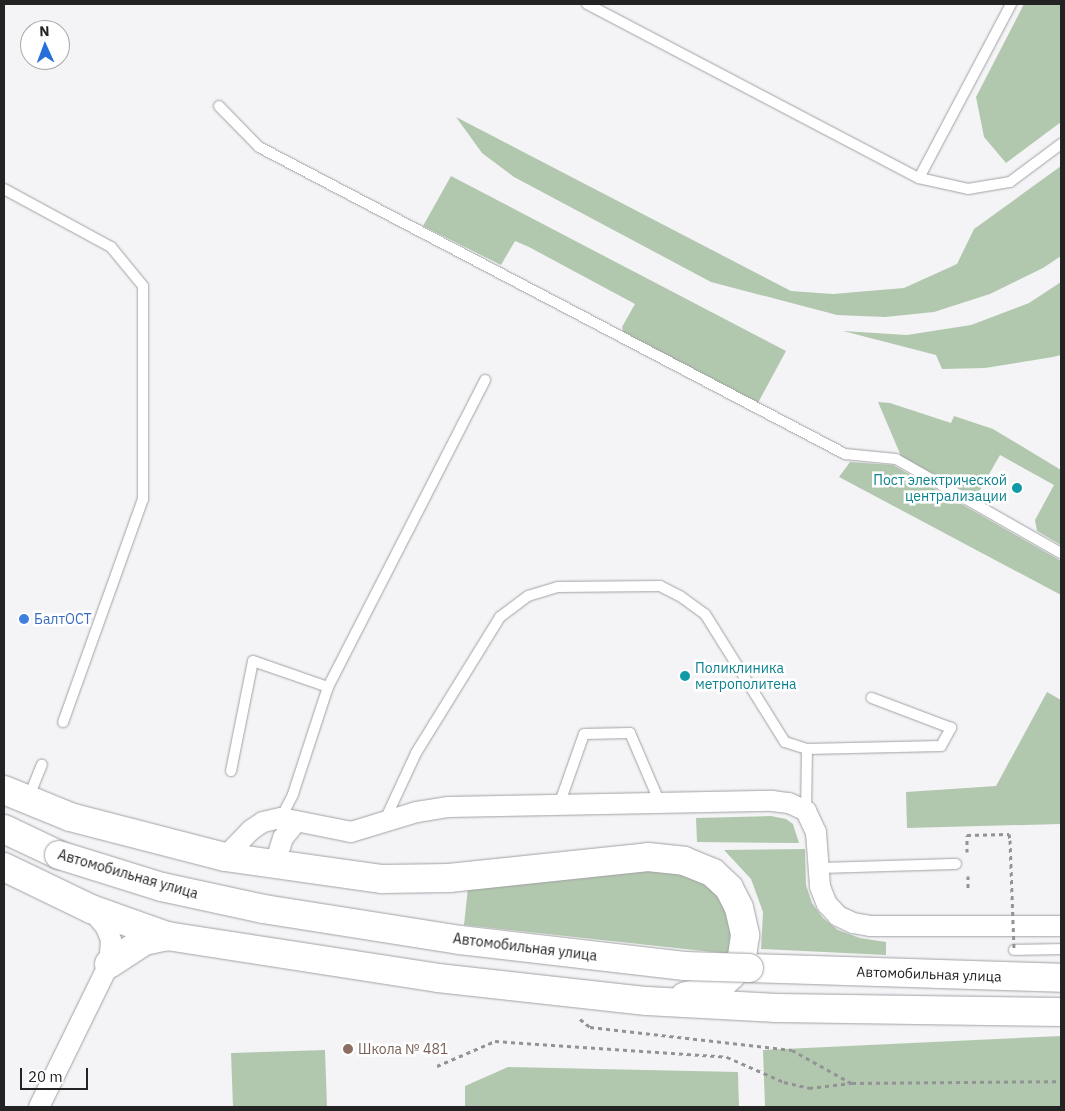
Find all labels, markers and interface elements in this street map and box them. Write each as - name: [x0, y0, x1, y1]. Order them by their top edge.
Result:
- north arrow: [20, 20, 70, 70]
- text: N: [39, 22, 50, 40]
- place label: Пост электрической централизации: [873, 472, 1007, 504]
- marker: Пост электрической централизации: [1011, 482, 1023, 494]
- place label: БалтОСТ: [34, 611, 92, 627]
- marker: БалтОСТ: [18, 613, 30, 625]
- place label: Поликлиника метрополитена: [695, 660, 797, 692]
- marker: Поликлиника метрополитена: [679, 670, 691, 682]
- street label: Автомобильная улица: [56, 846, 200, 902]
- street label: Автомобильная улица: [452, 930, 598, 964]
- street label: Автомобильная улица: [856, 963, 1002, 985]
- place label: Школа № 481: [358, 1041, 448, 1057]
- marker: Школа № 481: [342, 1043, 354, 1055]
- scale bar: [22, 1058, 90, 1090]
- text: 20 m: [28, 1067, 63, 1086]

